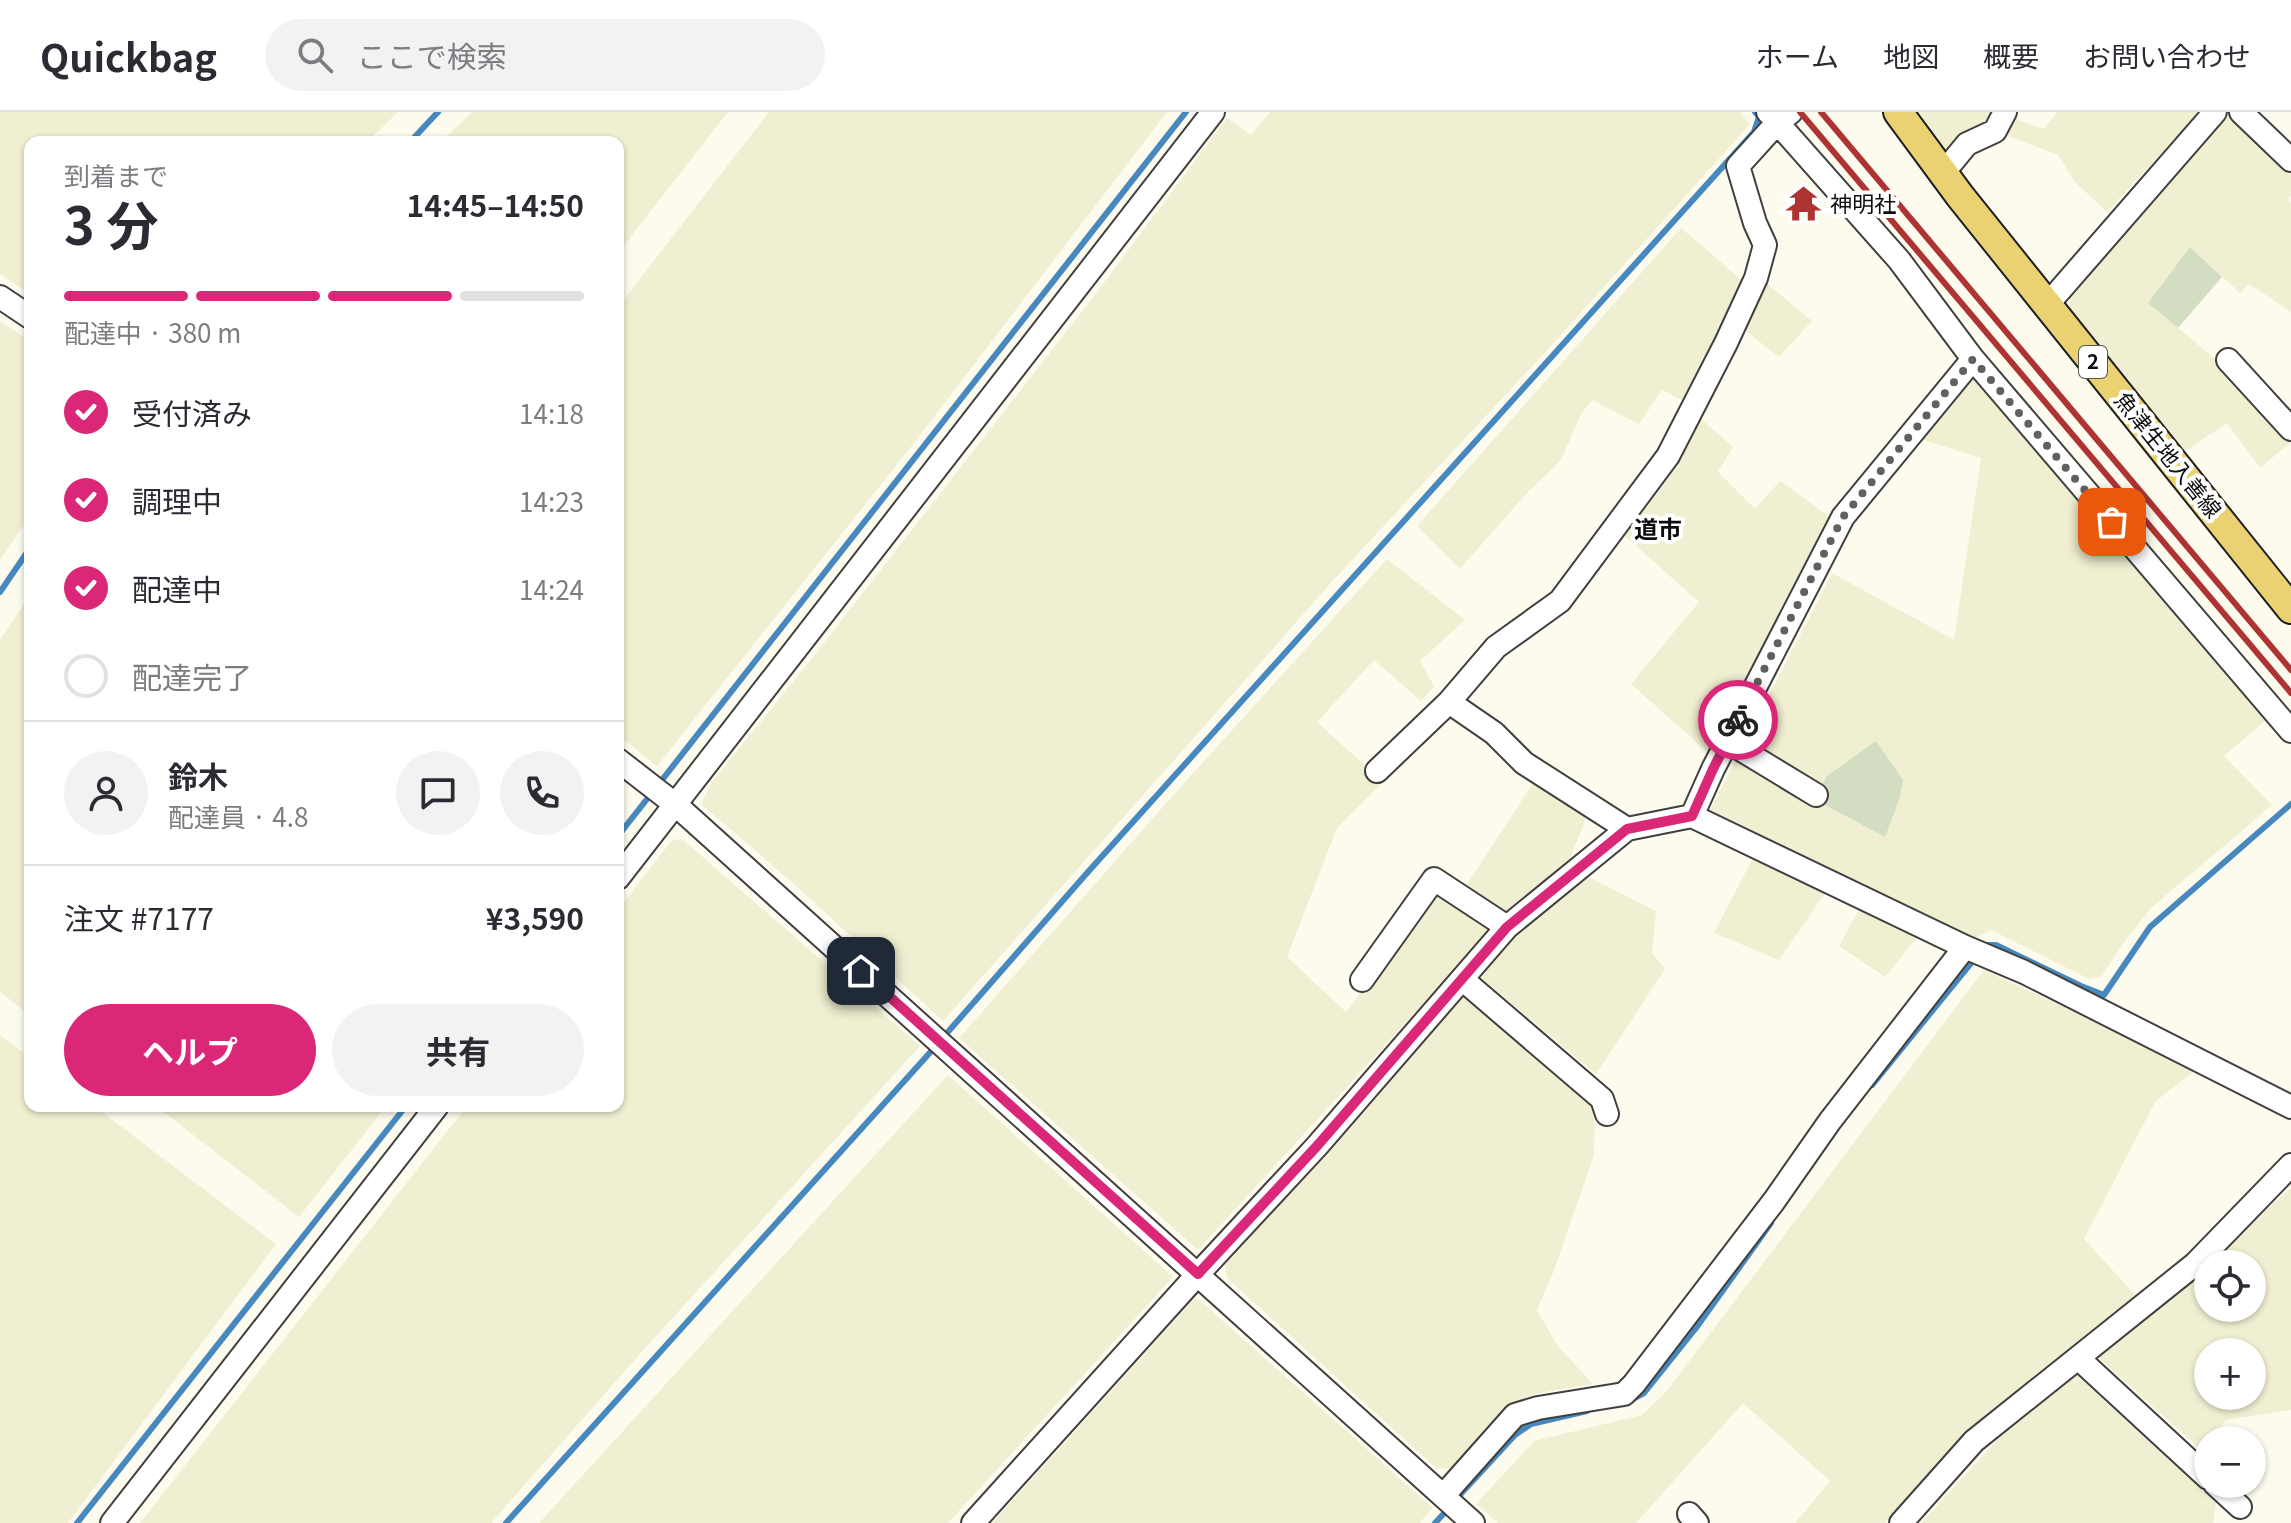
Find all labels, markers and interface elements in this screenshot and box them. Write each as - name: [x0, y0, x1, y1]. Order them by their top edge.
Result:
- search box: [265, 19, 825, 91]
- text: Quickbag: [40, 28, 217, 83]
- icon: search: [293, 33, 337, 77]
- text: ここで検索: [357, 33, 507, 77]
- text: ホーム: [1756, 35, 1839, 75]
- text: 地図: [1883, 35, 1939, 75]
- text: 概要: [1983, 35, 2039, 75]
- text: お問い合わせ: [2083, 35, 2251, 75]
- text: 到着まで: [64, 156, 168, 193]
- text: 14:45–14:50: [407, 182, 584, 226]
- text: 3 分: [64, 185, 158, 260]
- temple icon: 神明社: [1785, 185, 1823, 223]
- place label: 神明社: [1830, 186, 1896, 218]
- text: 配達中 · 380 m: [64, 313, 241, 350]
- road number: 2: [2079, 346, 2107, 378]
- street label: 魚津生地入善線: [2109, 384, 2230, 524]
- icon: check: [64, 390, 108, 434]
- text: 受付済み: [132, 390, 252, 434]
- text: 14:18: [519, 394, 584, 431]
- icon: check: [64, 478, 108, 522]
- text: 調理中: [132, 478, 222, 522]
- text: 14:23: [519, 482, 584, 519]
- pin: [2078, 488, 2146, 556]
- icon: bag: [2090, 500, 2134, 544]
- district label: 道市: [1634, 510, 1682, 545]
- icon: check: [64, 566, 108, 610]
- text: 配達中: [132, 566, 222, 610]
- text: 14:24: [519, 570, 584, 607]
- text: 配達完了: [132, 654, 252, 698]
- courier: [1698, 680, 1778, 760]
- icon: bike: [1716, 698, 1760, 742]
- button: person: [64, 751, 148, 835]
- button: chat: [396, 751, 480, 835]
- button: phone: [500, 751, 584, 835]
- text: 鈴木: [168, 753, 228, 797]
- text: 配達員 · 4.8: [168, 797, 308, 834]
- text: 注文 #7177: [64, 895, 214, 939]
- text: ¥3,590: [486, 895, 584, 939]
- pin: [827, 937, 895, 1005]
- icon: home: [839, 949, 883, 993]
- button: ヘルプ: [64, 1004, 316, 1096]
- button: 共有: [332, 1004, 584, 1096]
- map controls: [2194, 1250, 2266, 1498]
- button: locate: [2194, 1250, 2266, 1322]
- button: +: [2194, 1338, 2266, 1410]
- button: −: [2194, 1426, 2266, 1498]

